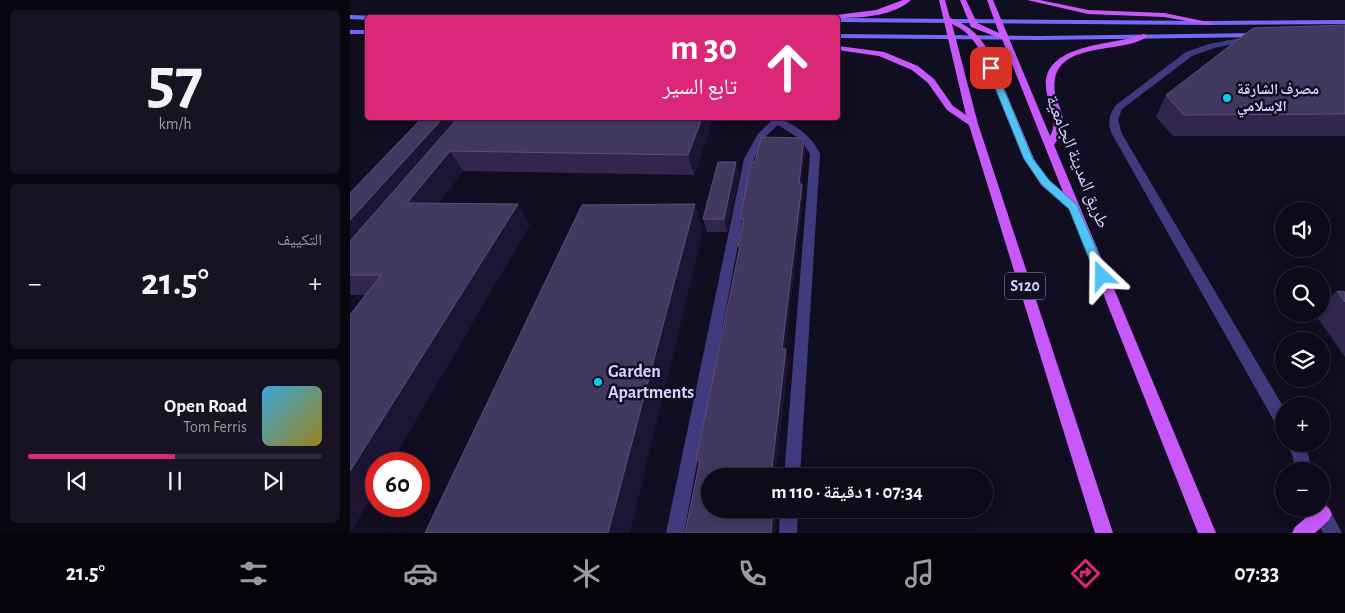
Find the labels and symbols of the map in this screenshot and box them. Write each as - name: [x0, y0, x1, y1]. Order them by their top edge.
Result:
- pin: [970, 47, 1012, 89]
- place label: مصرف الشارقة الإسلامي: [1237, 82, 1319, 117]
- marker: مصرف الشارقة الإسلامي: [1221, 92, 1233, 104]
- street label: طريق المدينة الجامعية: [1041, 93, 1112, 231]
- position arrow: [1075, 249, 1127, 301]
- road number: S120: [1005, 272, 1045, 300]
- place label: Garden Apartments: [608, 363, 694, 402]
- marker: Garden Apartments: [592, 376, 604, 388]
- speed limit sign: 60: [365, 452, 430, 517]

